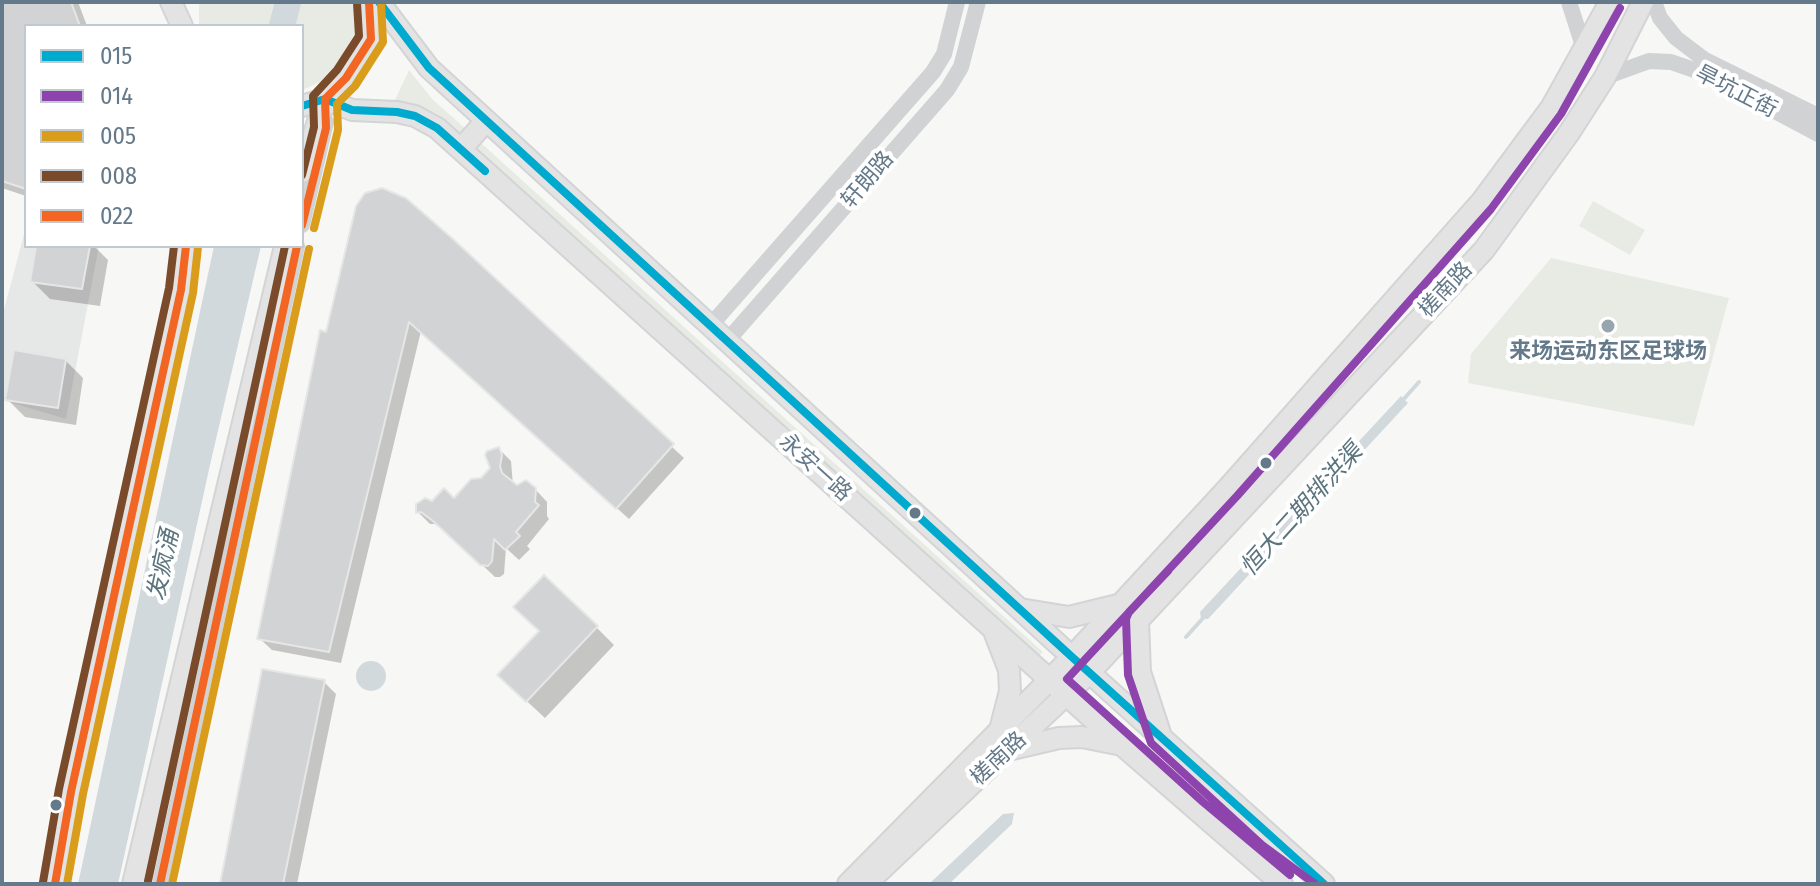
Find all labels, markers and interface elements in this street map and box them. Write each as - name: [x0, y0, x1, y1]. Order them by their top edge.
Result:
- legend: [24, 24, 304, 248]
- text: 015: [100, 42, 132, 70]
- street label: 旱坑正街: [1691, 60, 1781, 124]
- text: 014: [100, 82, 133, 110]
- text: 005: [100, 122, 136, 150]
- street label: 轩朗路: [836, 146, 900, 214]
- text: 008: [100, 162, 137, 190]
- text: 022: [100, 202, 133, 230]
- street label: 槎南路: [1414, 257, 1478, 323]
- marker: 来场运动东区足球场: [1599, 317, 1617, 335]
- place label: 来场运动东区足球场: [1509, 339, 1707, 365]
- street label: 永安一路: [773, 429, 857, 507]
- water label: 恒大二期排洪渠: [1235, 438, 1369, 582]
- unlabelled marker: [1258, 455, 1274, 471]
- unlabelled marker: [907, 505, 923, 521]
- water label: 发疯涌: [142, 527, 186, 603]
- street label: 槎南路: [966, 727, 1032, 791]
- unlabelled marker: [48, 797, 64, 813]

